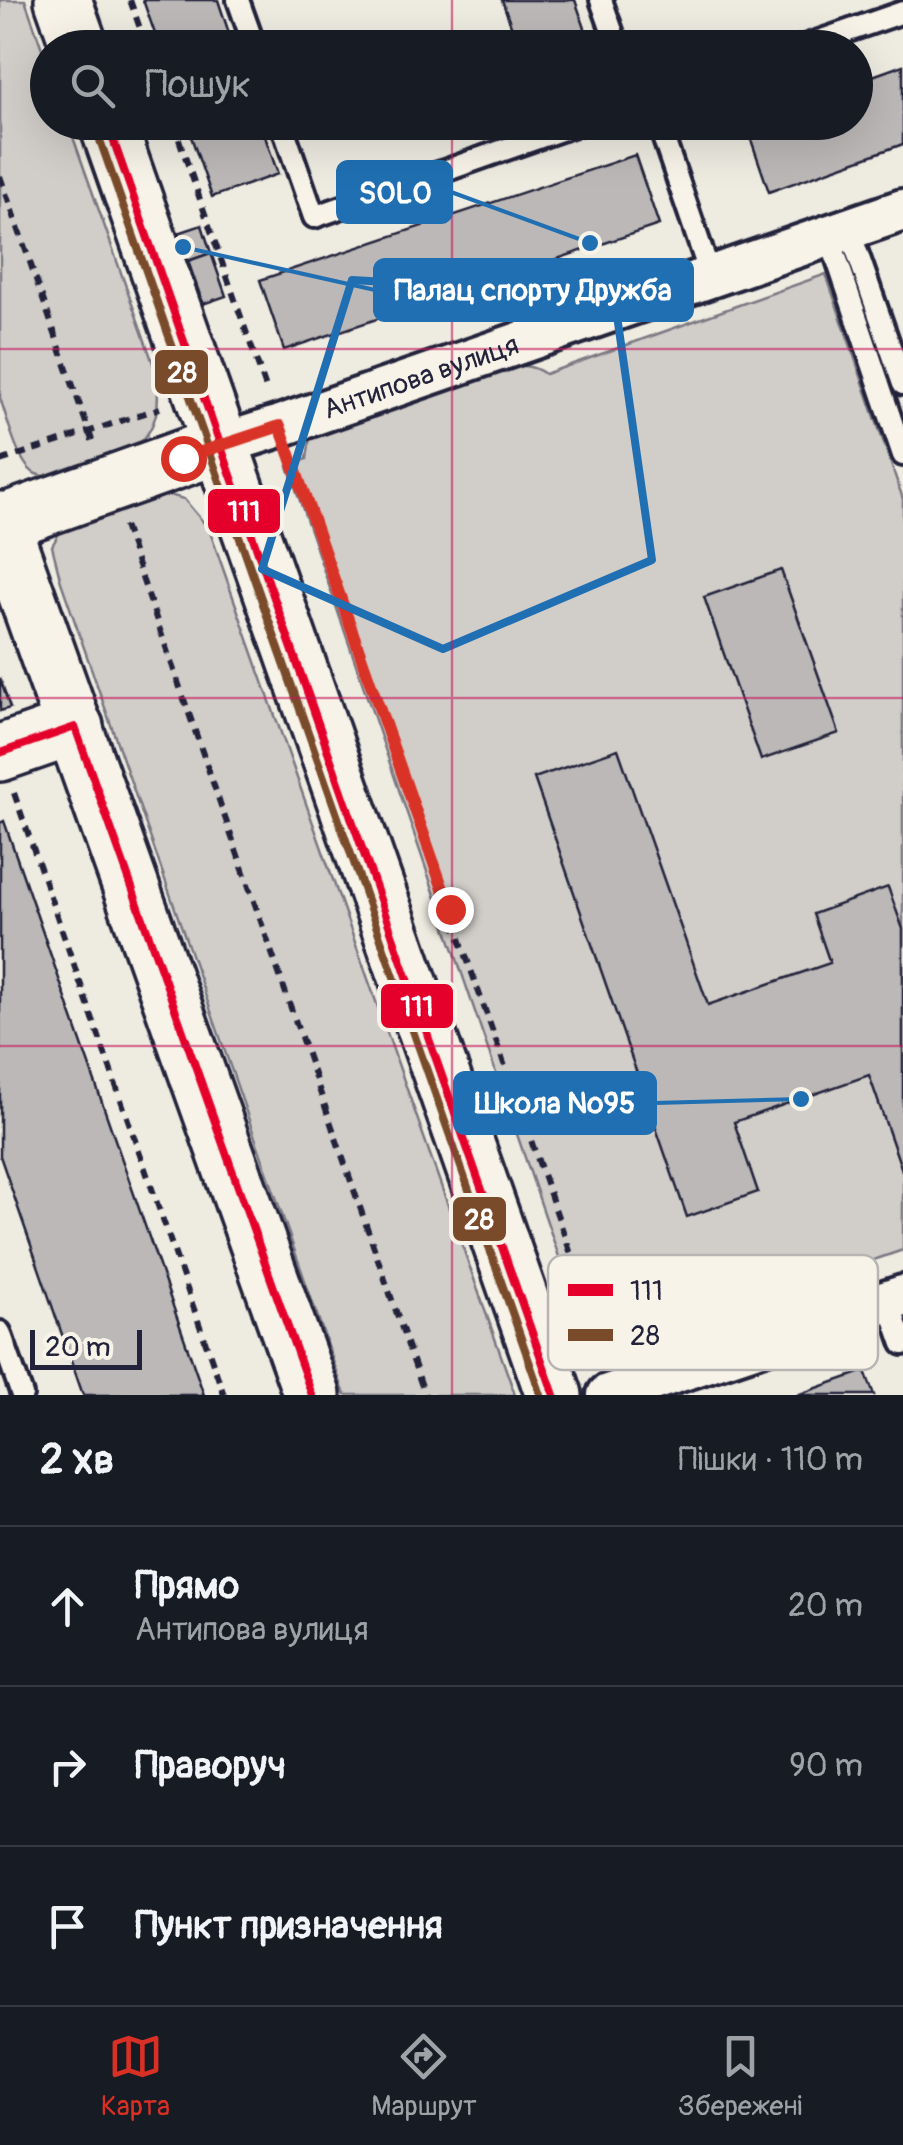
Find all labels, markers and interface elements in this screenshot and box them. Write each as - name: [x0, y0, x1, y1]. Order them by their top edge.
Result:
- search box: [30, 30, 873, 140]
- icon: search: [65, 58, 120, 113]
- text: Пошук: [145, 61, 251, 109]
- callout: SOLO: [338, 162, 451, 222]
- text: SOLO: [359, 175, 431, 212]
- callout: Палац спорту Дружба: [375, 260, 692, 320]
- text: Палац спорту Дружба: [394, 272, 672, 309]
- street label: Антипова вулиця: [318, 327, 523, 427]
- line badge: 28: [153, 348, 210, 396]
- text: 28: [167, 356, 197, 391]
- route start: [161, 436, 207, 482]
- line badge: 111: [206, 487, 282, 535]
- text: 111: [228, 495, 260, 530]
- route end: [428, 887, 474, 933]
- line badge: 111: [379, 982, 455, 1030]
- text: 111: [401, 990, 433, 1025]
- callout: Школа №95: [455, 1073, 655, 1133]
- text: Школа №95: [474, 1085, 635, 1122]
- line badge: 28: [451, 1195, 508, 1243]
- text: 28: [464, 1203, 494, 1238]
- legend: [548, 1255, 878, 1370]
- text: 111: [630, 1274, 663, 1309]
- text: 28: [630, 1319, 660, 1354]
- scale bar: [30, 1325, 142, 1370]
- text: 20 m: [45, 1330, 111, 1365]
- text: 2 хв: [40, 1434, 114, 1486]
- text: Пішки · 110 m: [678, 1440, 863, 1480]
- text: Прямо: [135, 1562, 239, 1610]
- icon: ahead: [40, 1579, 95, 1634]
- text: 20 m: [788, 1586, 863, 1626]
- text: Антипова вулиця: [135, 1610, 369, 1650]
- icon: right: [40, 1739, 95, 1794]
- text: Праворуч: [135, 1742, 286, 1790]
- text: 90 m: [789, 1746, 863, 1786]
- icon: arrive: [40, 1899, 95, 1954]
- text: Пункт призначення: [135, 1902, 443, 1950]
- tab: Карта: [101, 2029, 170, 2124]
- tab: Маршрут: [371, 2029, 477, 2124]
- tab: Збережені: [678, 2029, 802, 2124]

